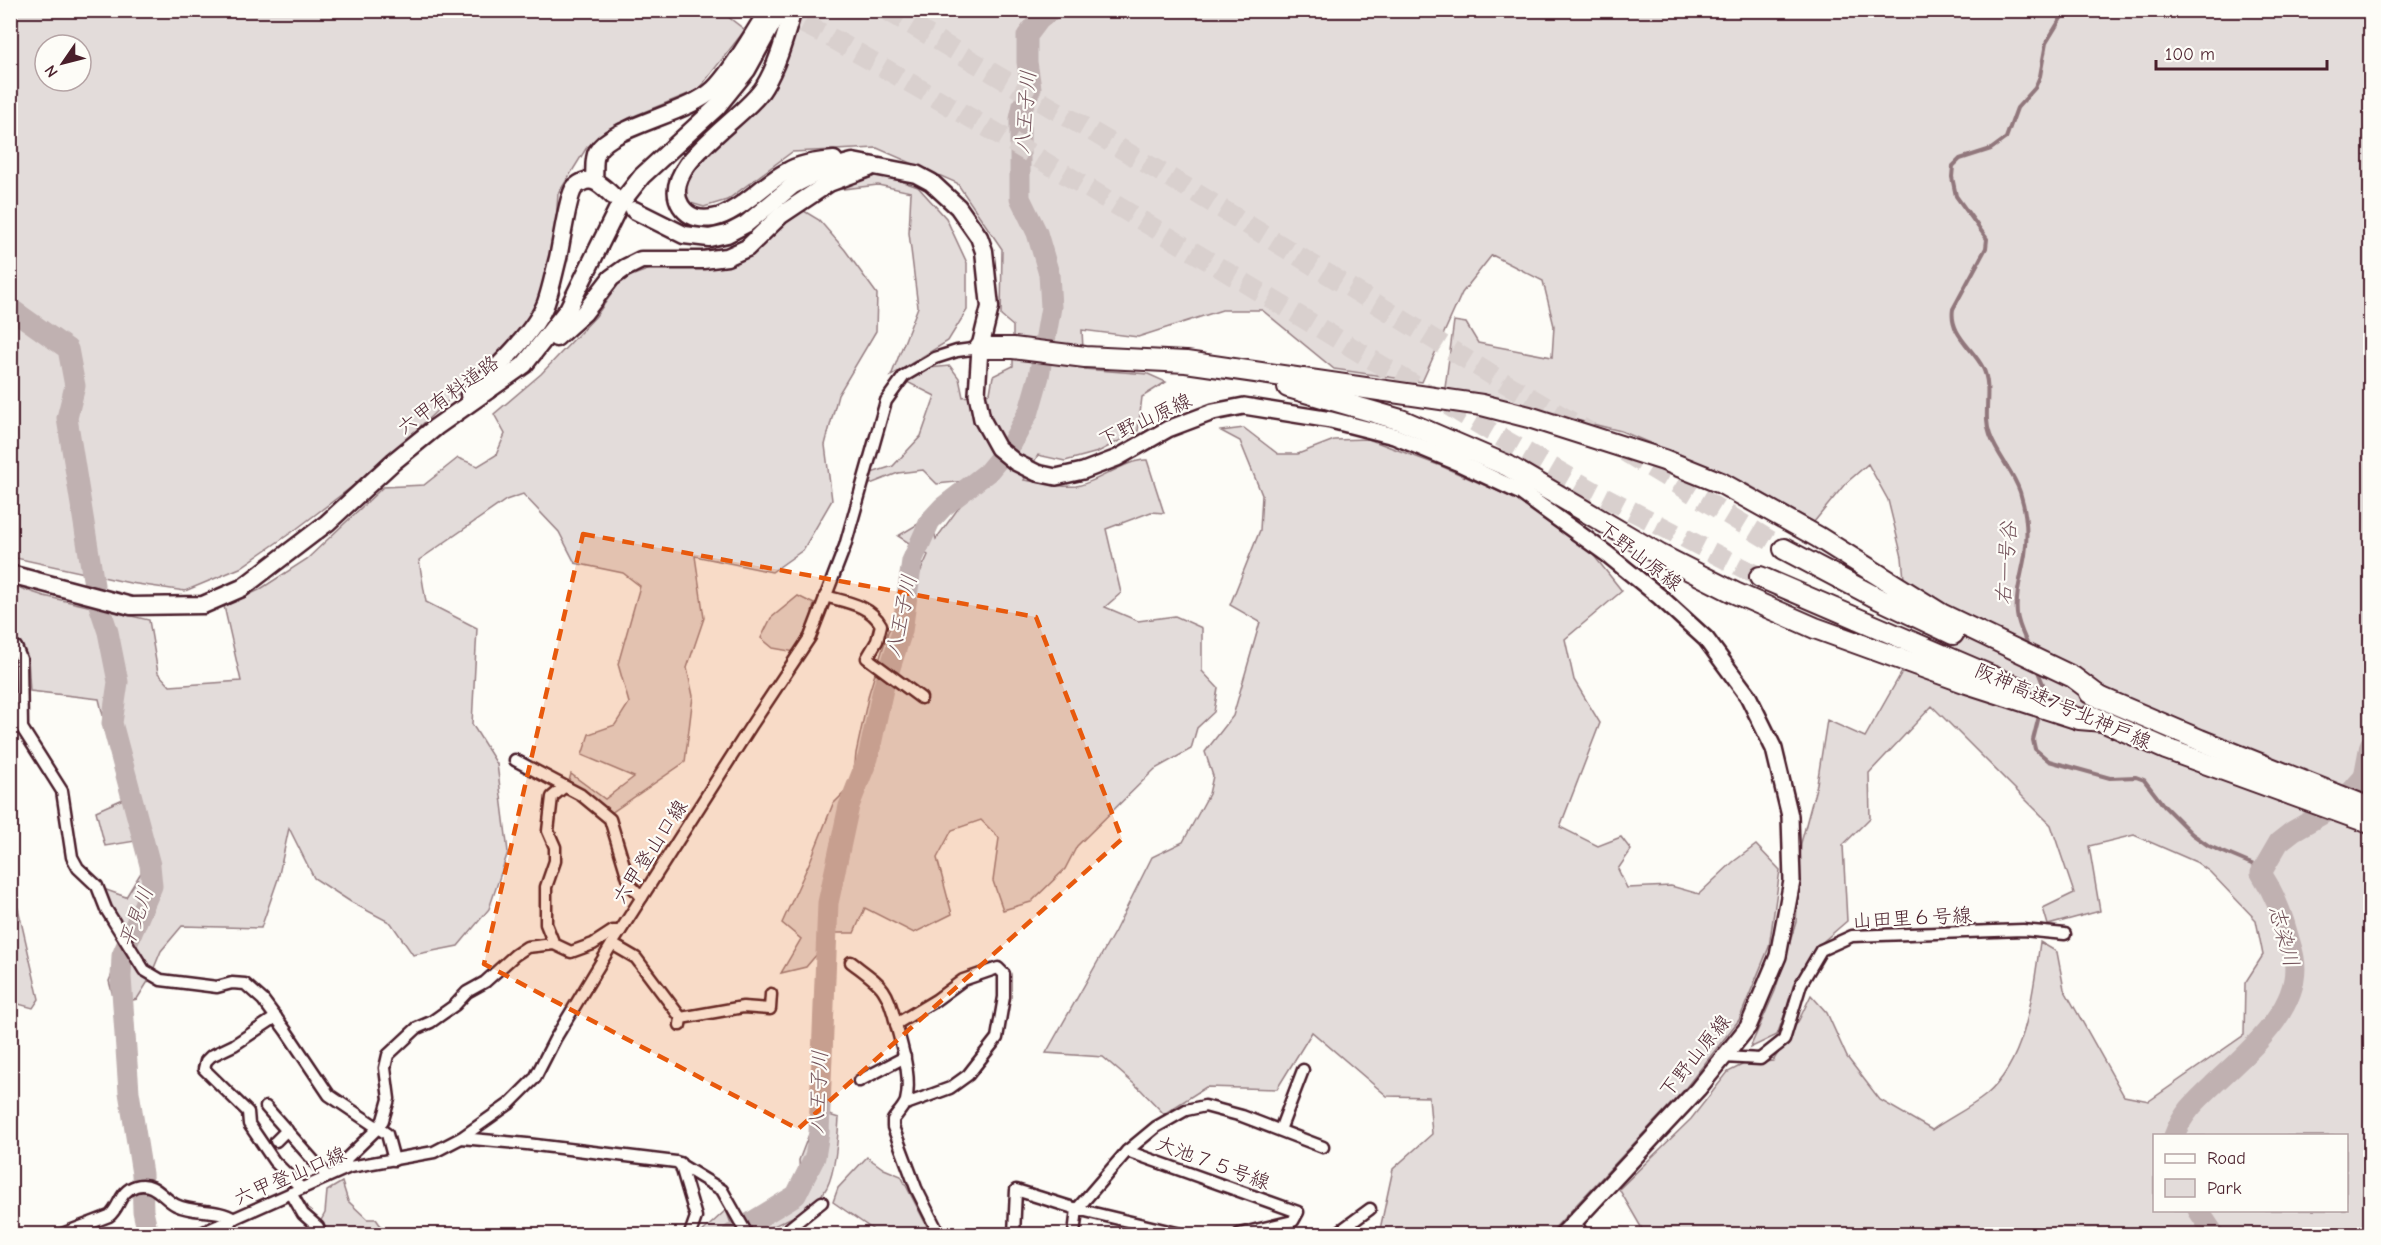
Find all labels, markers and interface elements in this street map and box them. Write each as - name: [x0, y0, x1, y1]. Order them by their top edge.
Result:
- north arrow: [33, 33, 93, 93]
- scale bar: [2156, 33, 2327, 71]
- text: 100 m: [2165, 44, 2215, 65]
- text: N: [41, 62, 62, 80]
- water label: 八王子川: [1009, 69, 1041, 155]
- street label: 六甲有料道路: [393, 350, 503, 440]
- street label: 下野山原線: [1095, 388, 1195, 452]
- street label: 下野山原線: [1594, 516, 1686, 596]
- water label: 右一号谷: [1991, 519, 2021, 606]
- water label: 八王子川: [881, 572, 921, 660]
- street label: 阪神高速7号北神戸線: [1971, 658, 2155, 754]
- street label: 六甲登山口線: [608, 795, 692, 909]
- water label: 平見川: [114, 883, 158, 951]
- water label: 志染川: [2264, 902, 2304, 970]
- street label: 山田里６号線: [1851, 903, 1973, 933]
- street label: 下野山原線: [1655, 1010, 1735, 1102]
- water label: 八王子川: [804, 1049, 832, 1135]
- street label: 大池７５号線: [1153, 1132, 1273, 1194]
- legend: [2153, 1134, 2348, 1212]
- street label: 六甲登山口線: [230, 1142, 350, 1210]
- text: Road: [2207, 1148, 2246, 1169]
- text: Park: [2207, 1178, 2242, 1199]

